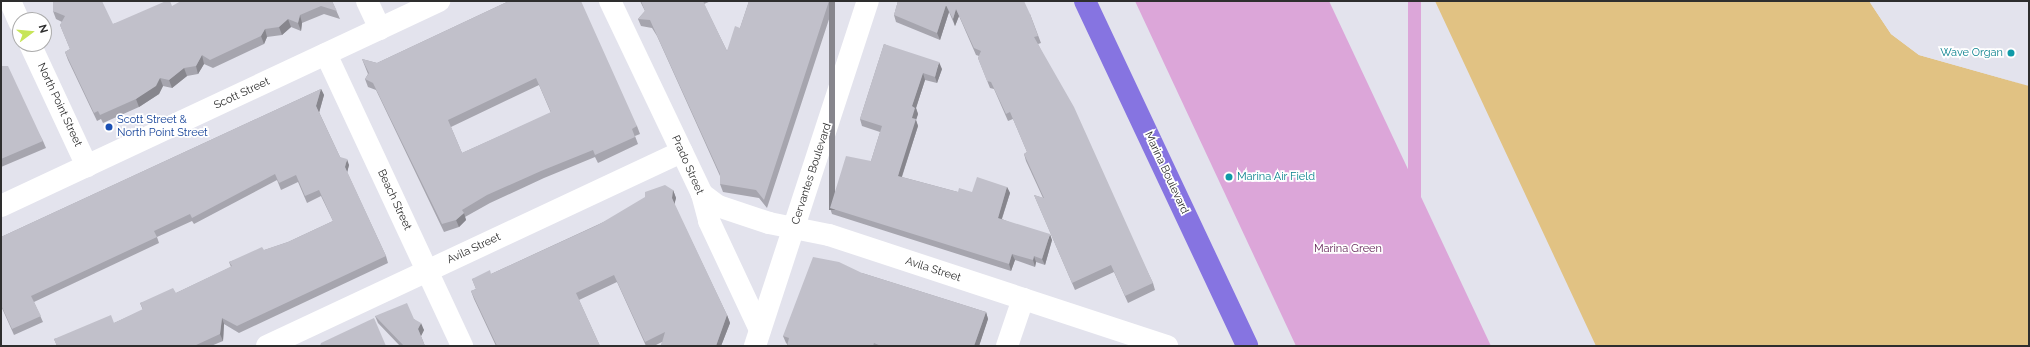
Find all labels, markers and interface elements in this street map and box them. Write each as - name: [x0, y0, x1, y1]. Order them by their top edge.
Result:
- north arrow: [12, 12, 52, 52]
- text: N: [36, 23, 50, 35]
- place label: Wave Organ: [1940, 46, 2003, 60]
- marker: Wave Organ: [2006, 48, 2016, 58]
- street label: North Point Street: [34, 61, 84, 149]
- street label: Scott Street: [212, 75, 272, 113]
- place label: Scott Street & North Point Street: [117, 114, 208, 140]
- marker: Scott Street & North Point Street: [104, 122, 114, 132]
- street label: Cervantes Boulevard: [789, 122, 835, 226]
- street label: Marina Boulevard: [1141, 130, 1191, 216]
- street label: Prado Street: [668, 133, 706, 197]
- street label: Beach Street: [374, 168, 414, 232]
- place label: Marina Air Field: [1237, 170, 1316, 184]
- marker: Marina Air Field: [1224, 172, 1234, 182]
- street label: Avila Street: [445, 231, 503, 267]
- park label: Marina Green: [1314, 242, 1382, 256]
- street label: Avila Street: [904, 255, 962, 285]

